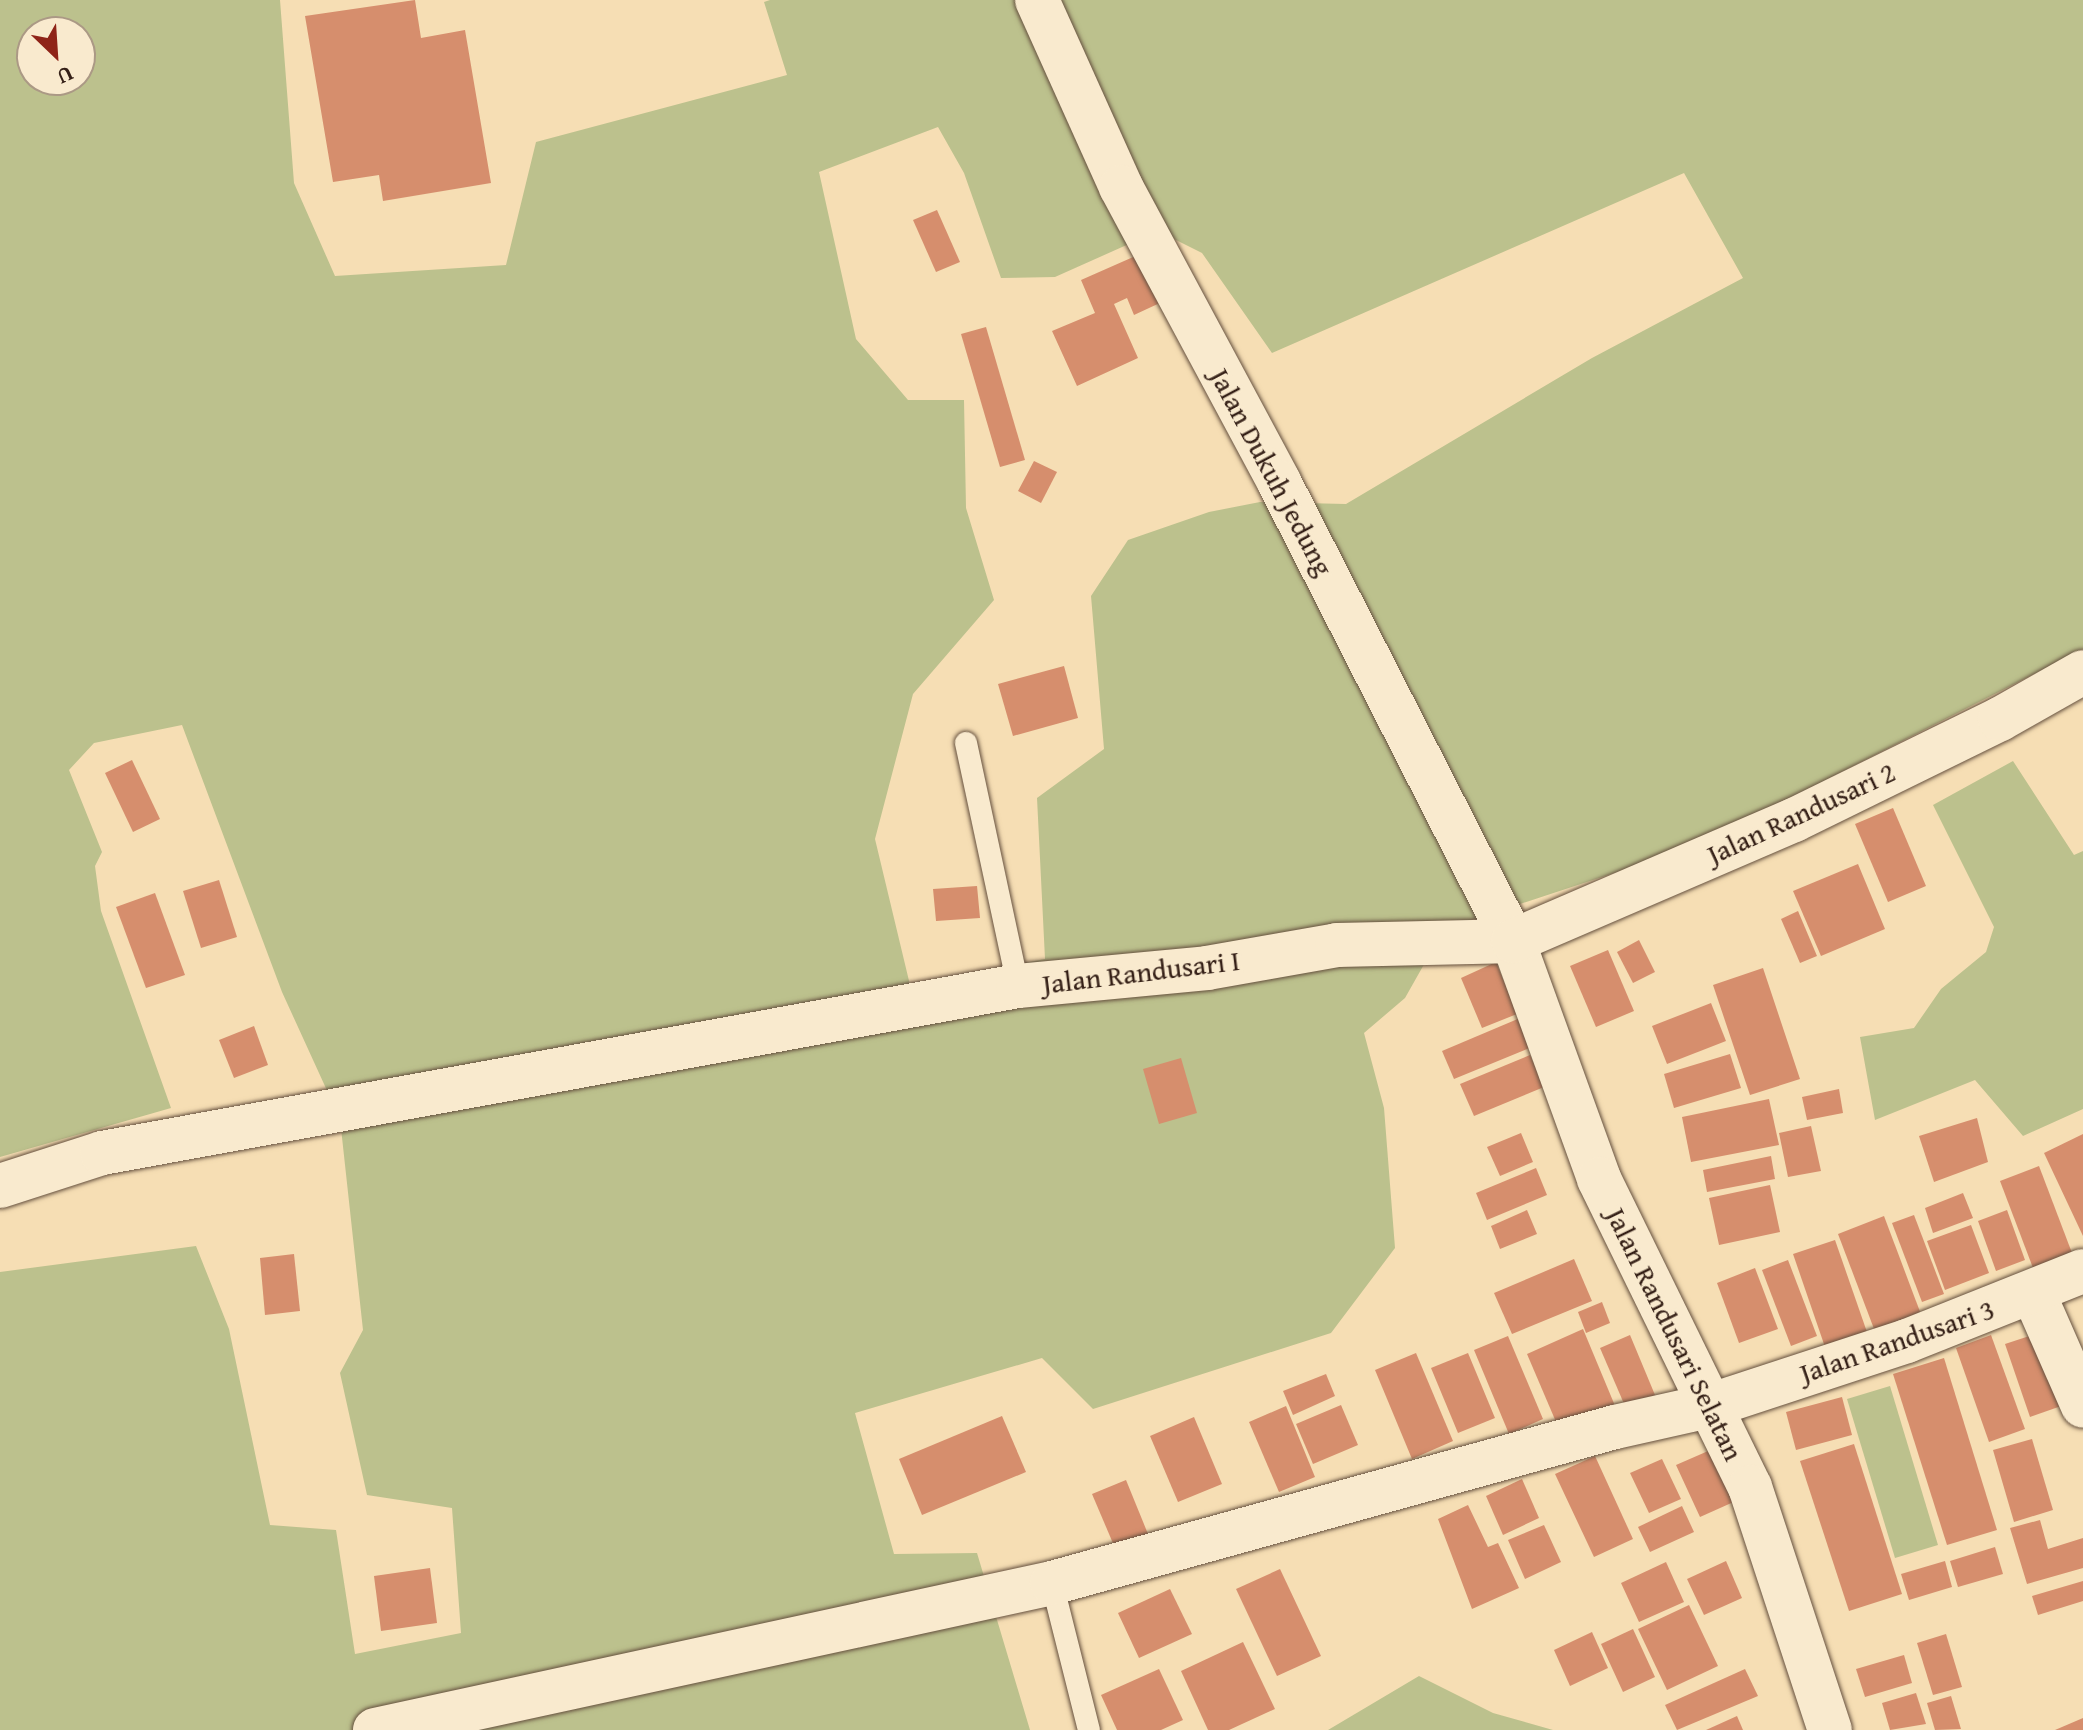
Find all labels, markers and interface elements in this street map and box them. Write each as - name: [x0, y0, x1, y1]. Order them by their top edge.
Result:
- north arrow: [16, 16, 96, 96]
- text: U: [52, 58, 79, 94]
- street label: Jalan Dukuh Jedung: [1203, 363, 1341, 581]
- street label: Jalan Randusari 2: [1702, 755, 1900, 871]
- street label: Jalan Randusari I: [1040, 943, 1242, 1001]
- street label: Jalan Randusari Selatan: [1599, 1202, 1751, 1466]
- street label: Jalan Randusari 3: [1795, 1292, 1999, 1390]

